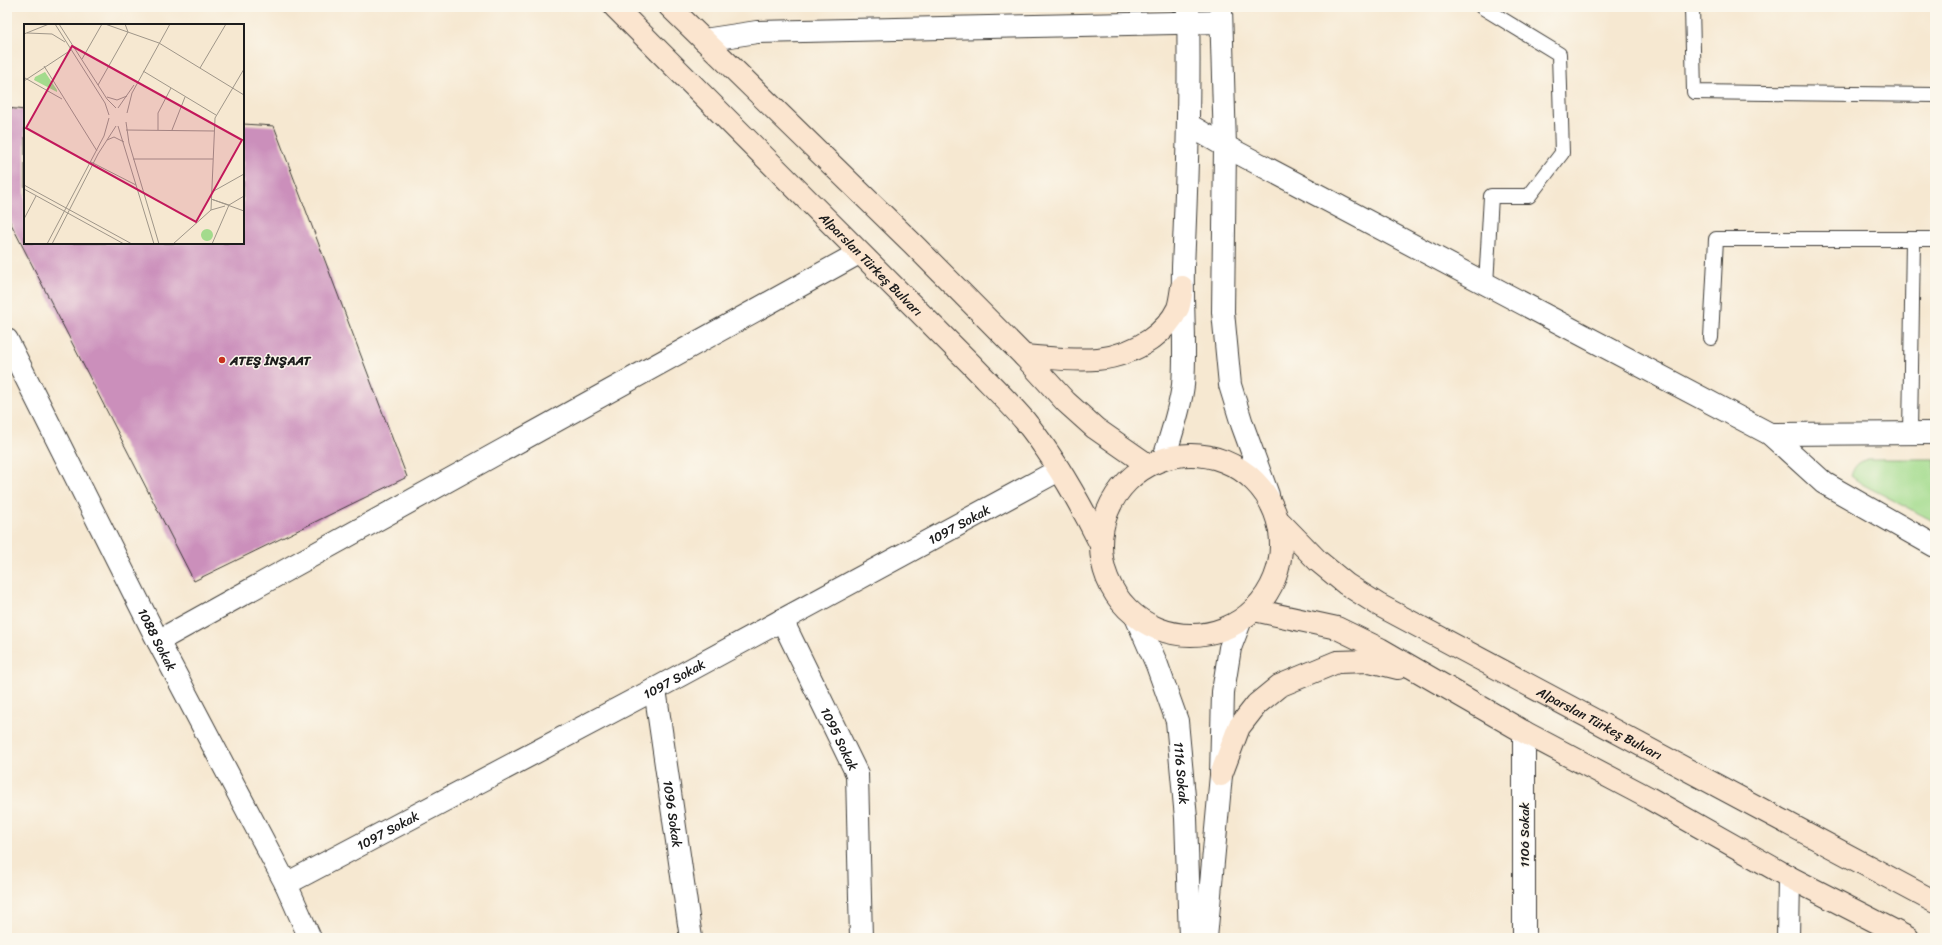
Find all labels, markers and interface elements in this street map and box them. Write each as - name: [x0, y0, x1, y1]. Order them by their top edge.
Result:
- inset map: [24, 24, 244, 244]
- street label: Alparslan Türkeş Bulvarı: [813, 206, 929, 322]
- place label: ATEŞ İNŞAAT: [229, 349, 312, 372]
- marker: ATEŞ İNŞAAT: [217, 355, 227, 365]
- street label: 1097 Sokak: [924, 498, 994, 551]
- street label: 1088 Sokak: [132, 604, 183, 675]
- street label: 1097 Sokak: [639, 652, 709, 705]
- street label: Alparslan Türkeş Bulvarı: [1532, 679, 1667, 766]
- street label: 1095 Sokak: [815, 703, 865, 774]
- street label: 1116 Sokak: [1167, 741, 1196, 805]
- street label: 1096 Sokak: [657, 779, 689, 849]
- street label: 1106 Sokak: [1513, 802, 1536, 868]
- street label: 1097 Sokak: [352, 804, 423, 856]

